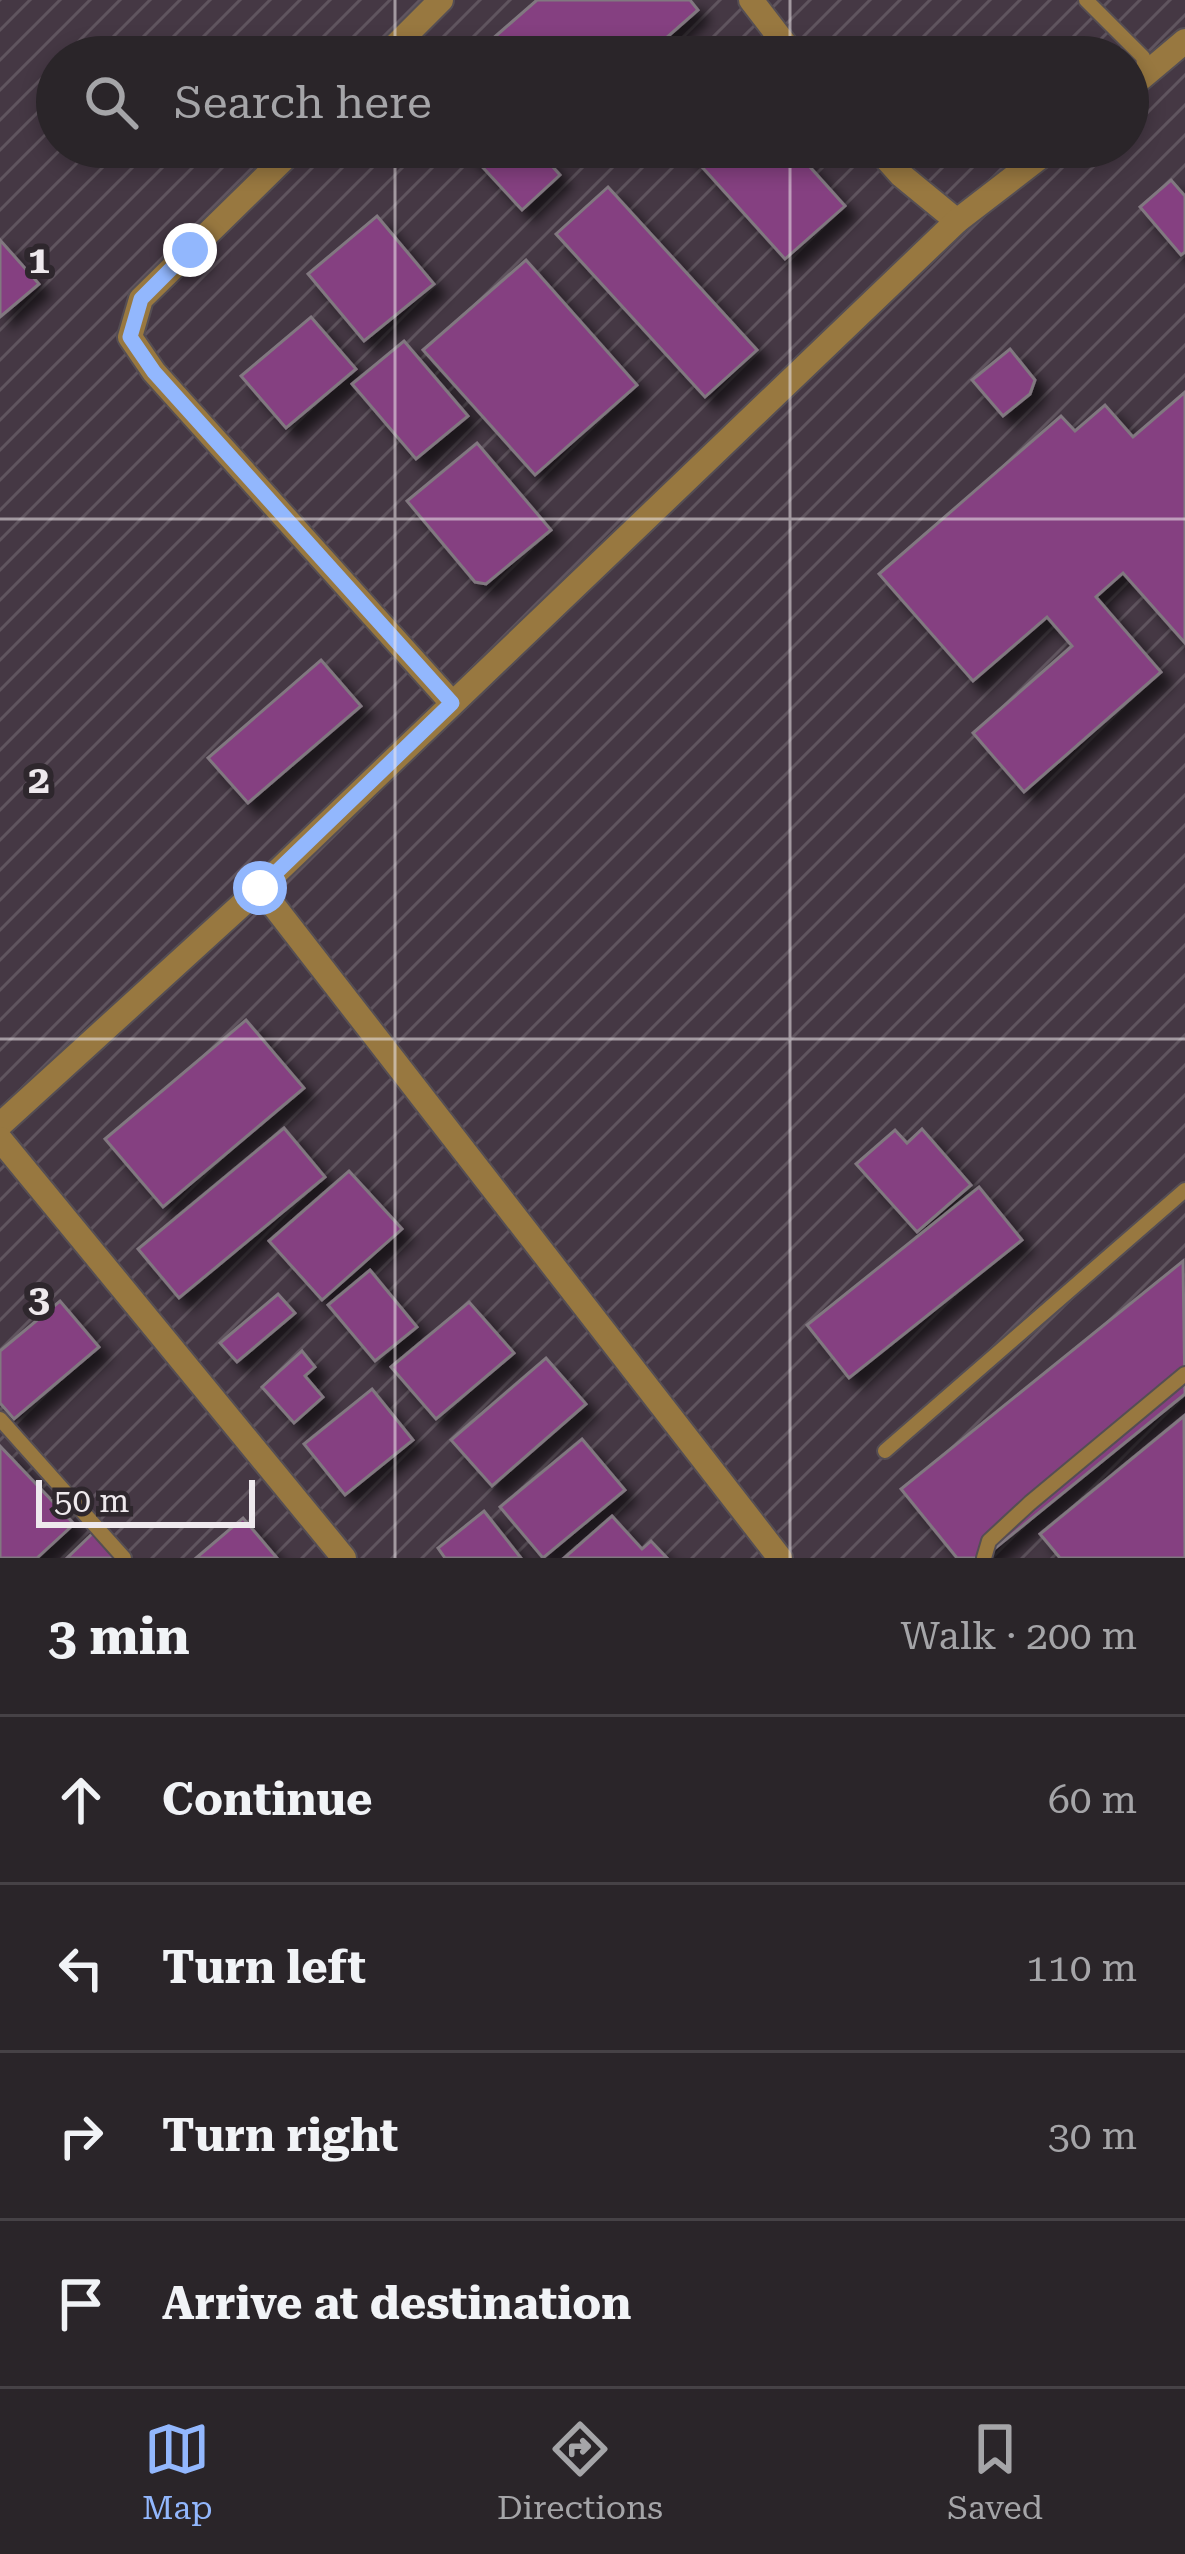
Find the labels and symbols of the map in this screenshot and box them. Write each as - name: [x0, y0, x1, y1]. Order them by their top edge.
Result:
- route end: [163, 223, 217, 277]
- text: 1: [28, 237, 50, 283]
- text: 2: [28, 757, 50, 803]
- route start: [233, 861, 287, 915]
- text: 3: [28, 1276, 50, 1322]
- scale bar: [36, 1474, 255, 1527]

